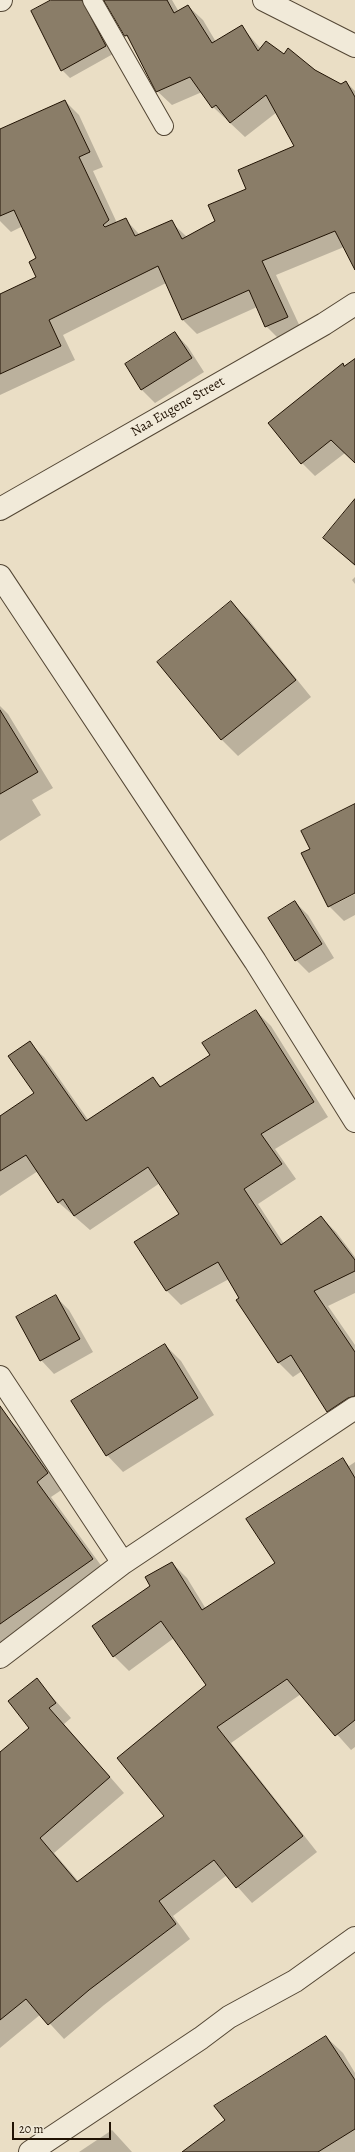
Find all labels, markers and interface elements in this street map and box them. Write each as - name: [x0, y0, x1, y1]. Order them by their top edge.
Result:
- street label: Naa Eugene Street: [128, 373, 228, 441]
- scale bar: [14, 2114, 113, 2140]
- text: 20 m: [19, 2121, 43, 2137]

